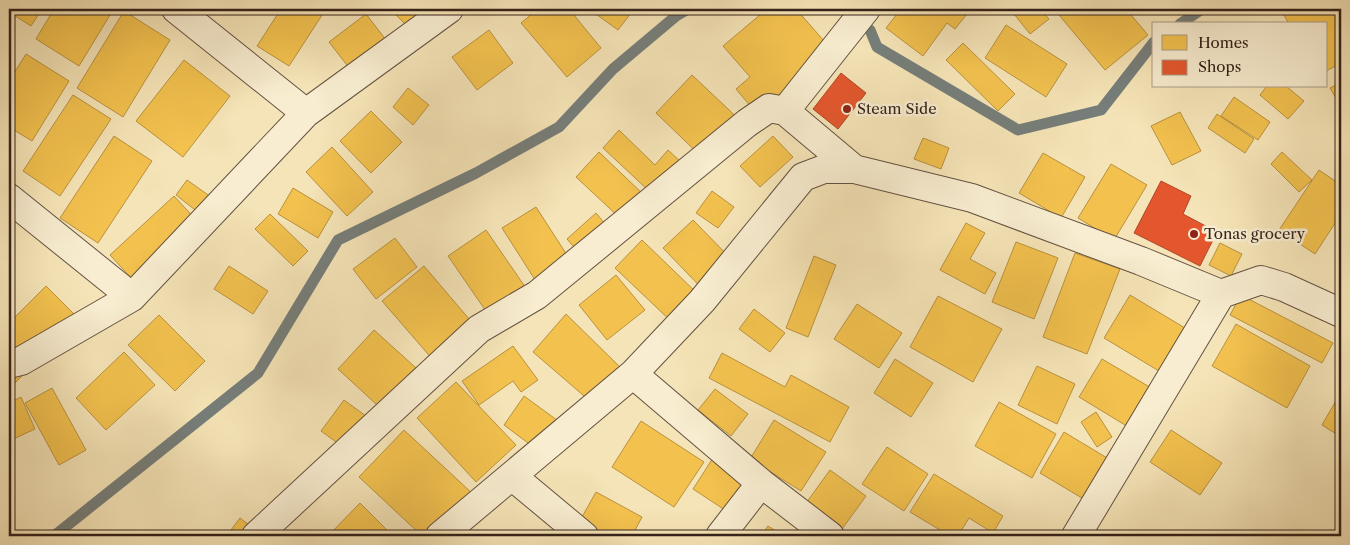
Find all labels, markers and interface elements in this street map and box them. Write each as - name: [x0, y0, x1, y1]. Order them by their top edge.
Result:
- legend: [1152, 22, 1328, 88]
- text: Homes: [1198, 33, 1249, 52]
- text: Shops: [1198, 57, 1241, 76]
- place label: Steam Side: [857, 99, 937, 118]
- marker: Steam Side: [841, 103, 853, 115]
- place label: Tonas grocery: [1204, 224, 1306, 243]
- marker: Tonas grocery: [1188, 228, 1200, 240]

